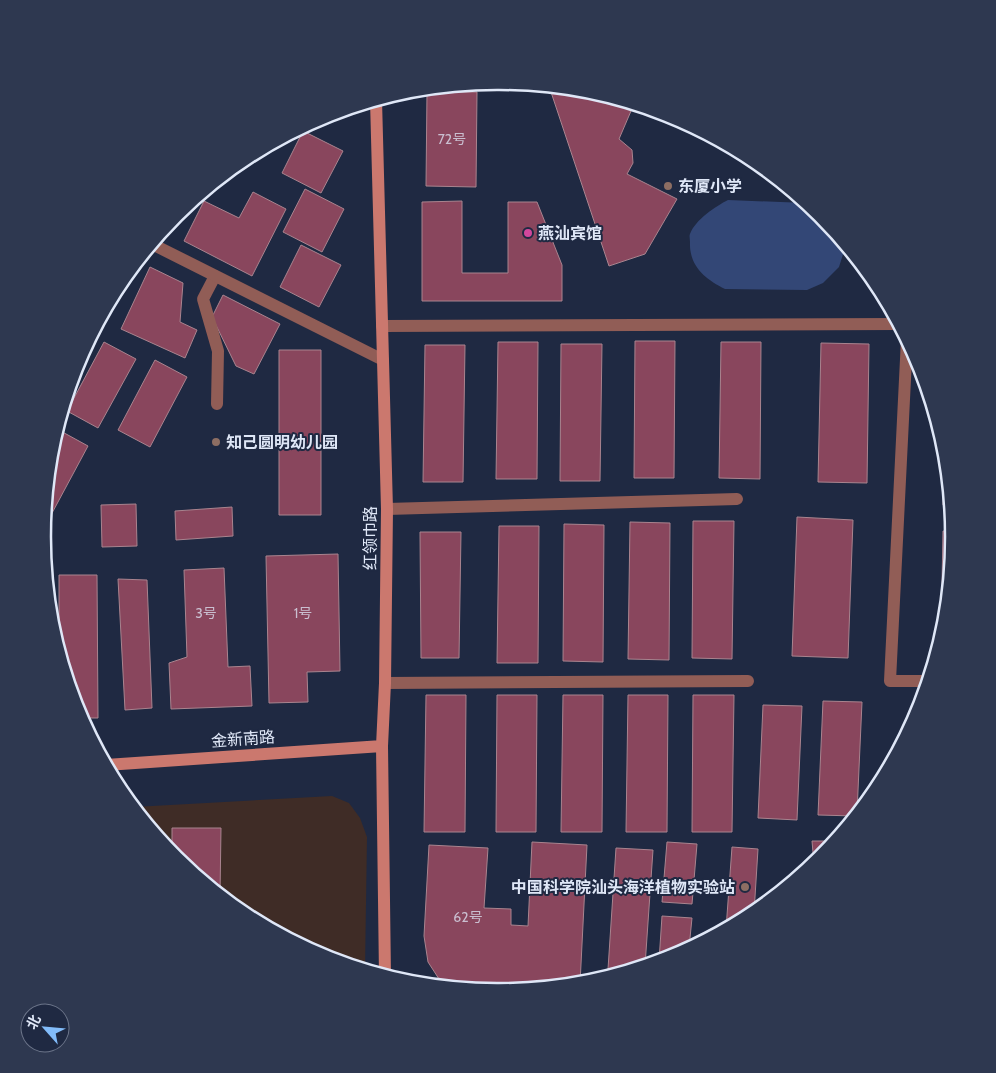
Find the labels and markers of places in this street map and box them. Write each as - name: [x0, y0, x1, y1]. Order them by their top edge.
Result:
- place label: 东厦小学: [678, 177, 742, 196]
- marker: 东厦小学: [662, 180, 674, 192]
- place label: 燕汕宾馆: [538, 224, 602, 243]
- marker: 燕汕宾馆: [522, 227, 534, 239]
- place label: 知己圆明幼儿园: [226, 433, 338, 452]
- marker: 知己圆明幼儿园: [210, 436, 222, 448]
- place label: 中国科学院汕头海洋植物实验站: [511, 878, 735, 897]
- marker: 中国科学院汕头海洋植物实验站: [739, 881, 751, 893]

